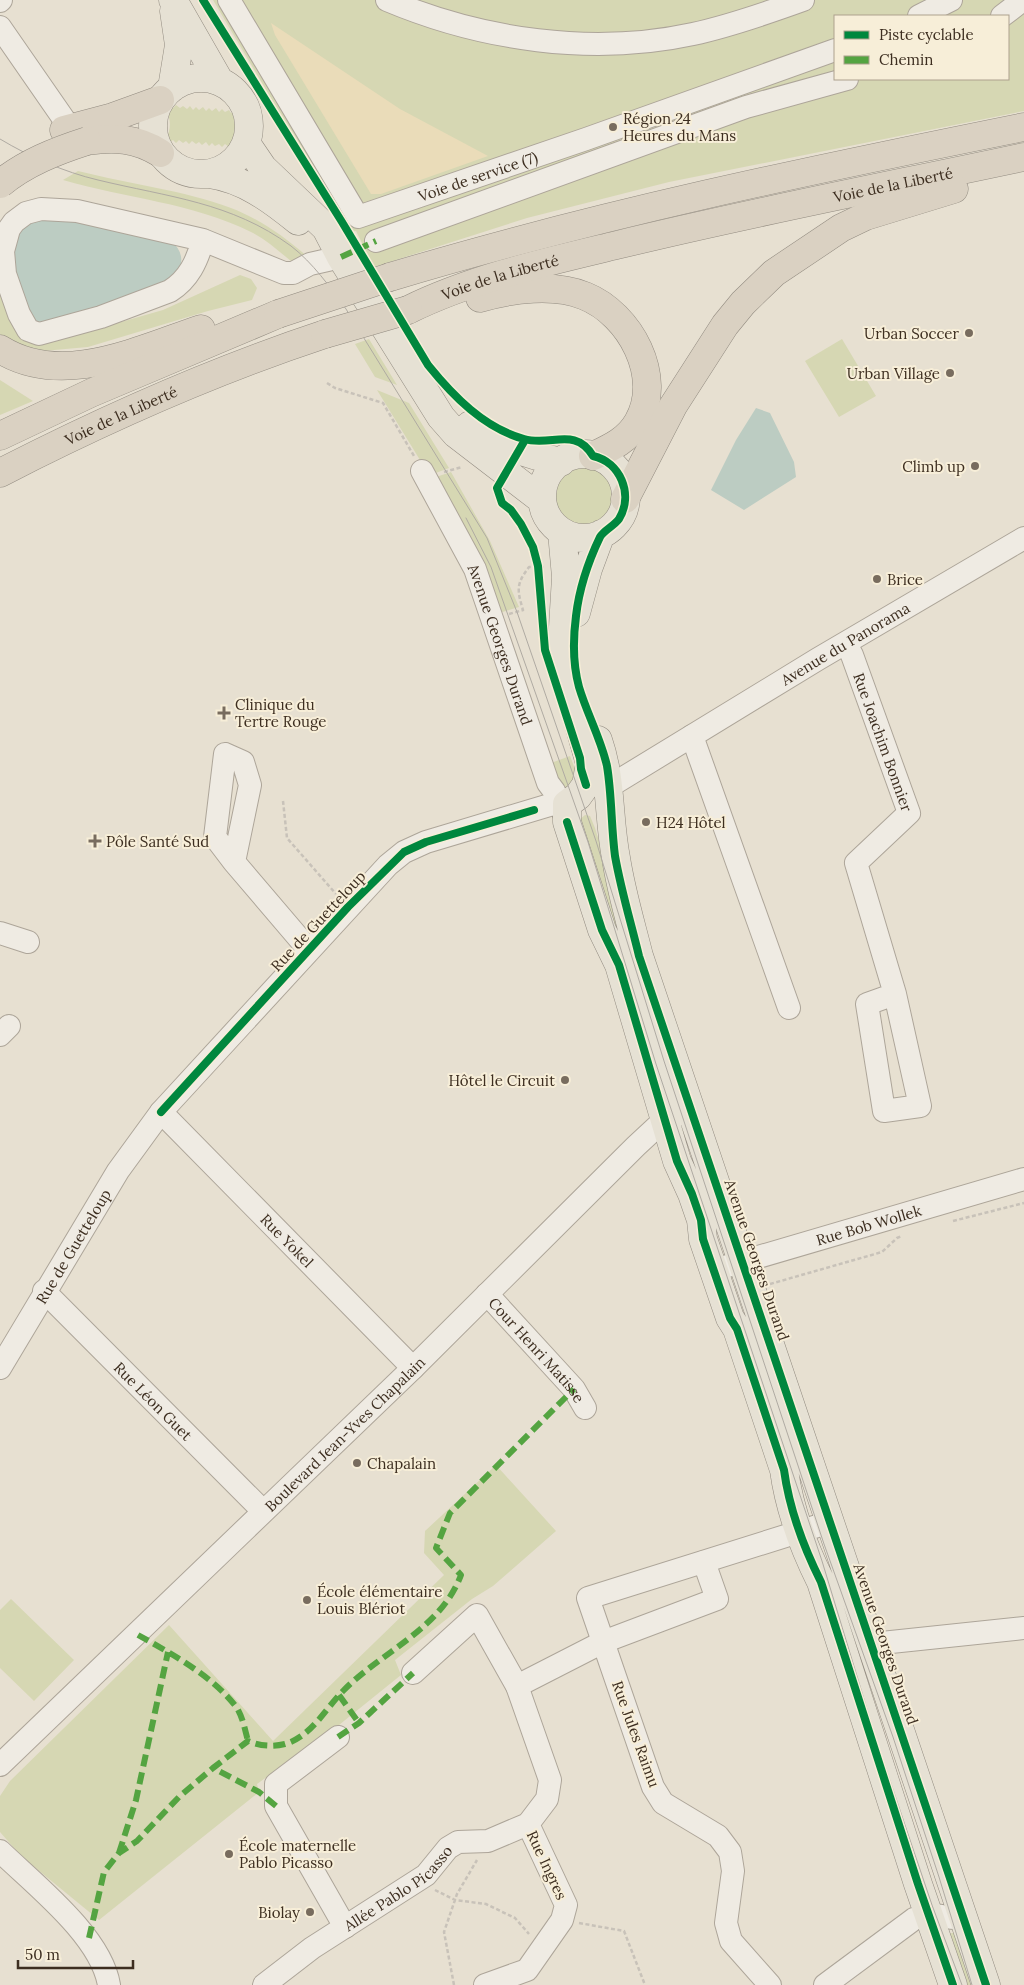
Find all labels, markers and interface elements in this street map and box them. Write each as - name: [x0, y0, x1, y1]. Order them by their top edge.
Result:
- legend: [834, 15, 1009, 80]
- text: Piste cyclable: [879, 25, 974, 44]
- text: Chemin: [879, 50, 933, 69]
- place label: Région 24 Heures du Mans: [623, 109, 736, 145]
- marker: Région 24 Heures du Mans: [607, 121, 619, 133]
- street label: Voie de service (7): [415, 147, 541, 206]
- street label: Voie de la Liberté: [831, 163, 954, 206]
- street label: Voie de la Liberté: [438, 250, 560, 304]
- place label: Urban Soccer: [864, 324, 960, 343]
- marker: Urban Soccer: [963, 327, 975, 339]
- place label: Urban Village: [847, 364, 940, 383]
- marker: Urban Village: [944, 367, 956, 379]
- street label: Voie de la Liberté: [61, 381, 180, 449]
- place label: Climb up: [902, 457, 965, 476]
- marker: Climb up: [969, 460, 981, 472]
- street label: Avenue Georges Durand: [464, 559, 537, 728]
- place label: Brice: [887, 570, 923, 589]
- marker: Brice: [871, 573, 883, 585]
- street label: Avenue du Panorama: [776, 598, 913, 690]
- street label: Rue Joachim Bonnier: [850, 670, 917, 814]
- place label: Clinique du Tertre Rouge: [235, 695, 326, 731]
- marker: Clinique du Tertre Rouge: [217, 706, 231, 720]
- place label: H24 Hôtel: [656, 813, 726, 832]
- marker: H24 Hôtel: [640, 816, 652, 828]
- place label: Pôle Santé Sud: [106, 832, 209, 851]
- marker: Pôle Santé Sud: [88, 834, 102, 848]
- street label: Rue de Guetteloup: [267, 867, 369, 975]
- place label: Hôtel le Circuit: [448, 1071, 555, 1090]
- marker: Hôtel le Circuit: [559, 1074, 571, 1086]
- street label: Avenue Georges Durand: [720, 1176, 794, 1343]
- street label: Rue de Guetteloup: [31, 1185, 115, 1307]
- street label: Rue Bob Wollek: [814, 1200, 923, 1249]
- street label: Rue Yokel: [257, 1209, 318, 1271]
- street label: Cour Henri Matisse: [485, 1293, 589, 1406]
- street label: Boulevard Jean-Yves Chapalain: [260, 1352, 428, 1514]
- street label: Rue Léon Guet: [110, 1358, 197, 1444]
- place label: Chapalain: [367, 1454, 436, 1472]
- marker: Chapalain: [351, 1457, 363, 1469]
- street label: Avenue Georges Durand: [849, 1560, 923, 1727]
- place label: École élémentaire Louis Blériot: [317, 1582, 442, 1618]
- marker: École élémentaire Louis Blériot: [301, 1594, 313, 1606]
- street label: Rue Jules Raimu: [608, 1678, 664, 1790]
- street label: Rue Ingres: [523, 1827, 571, 1903]
- place label: École maternelle Pablo Picasso: [239, 1836, 356, 1872]
- street label: Allée Pablo Picasso: [339, 1841, 456, 1935]
- marker: École maternelle Pablo Picasso: [223, 1848, 235, 1860]
- place label: Biolay: [258, 1903, 300, 1922]
- marker: Biolay: [304, 1906, 316, 1918]
- scale bar: [18, 1938, 132, 1970]
- text: 50 m: [25, 1945, 60, 1964]

